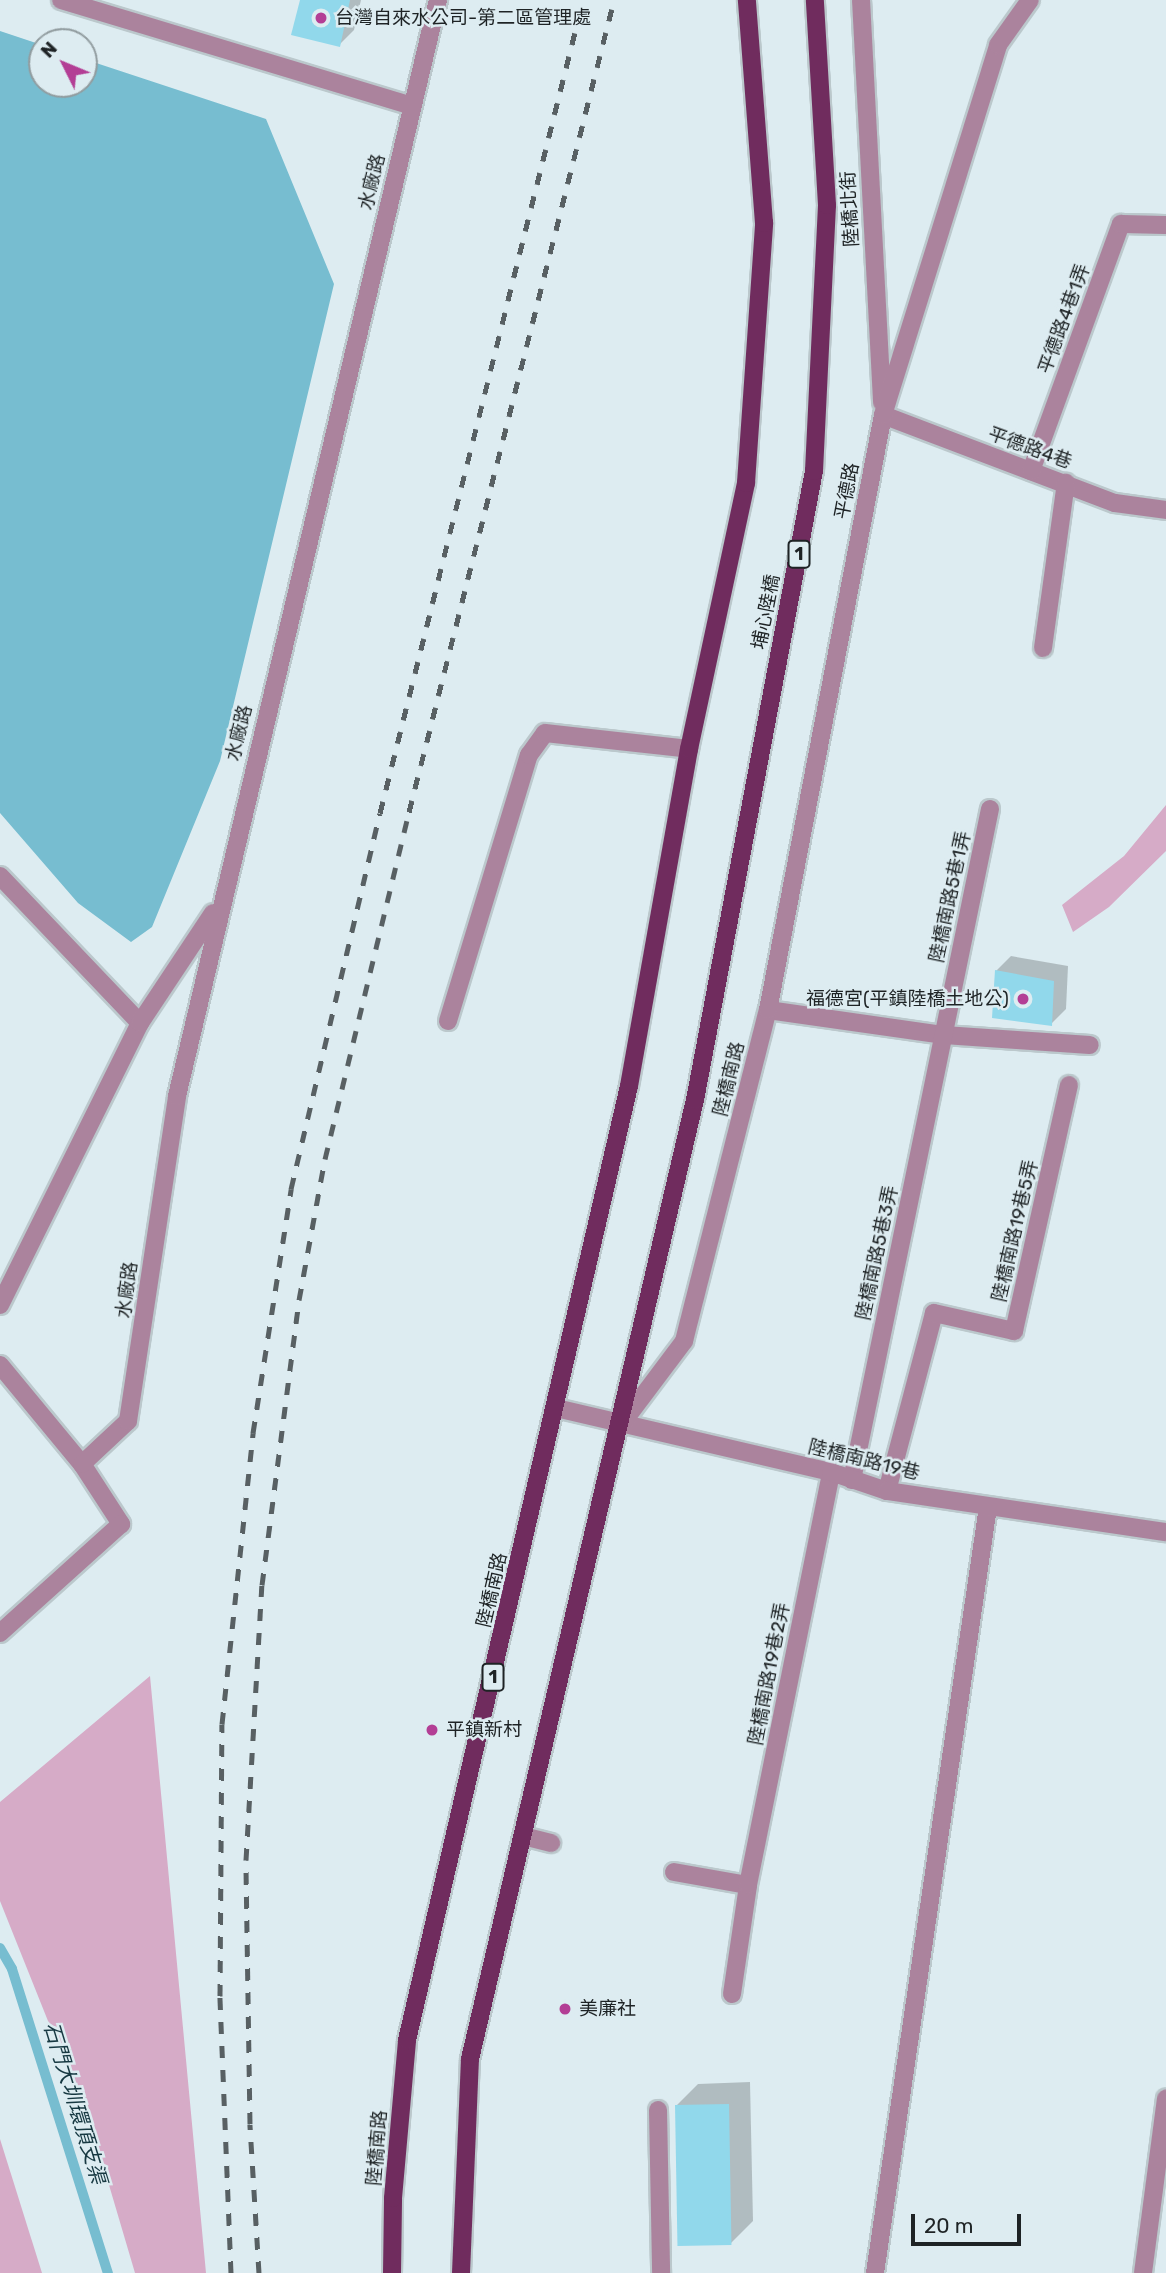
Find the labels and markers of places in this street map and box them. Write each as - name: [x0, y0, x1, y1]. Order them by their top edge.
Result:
- place label: 台灣自來水公司-第二區管理處: [335, 7, 591, 29]
- marker: 台灣自來水公司-第二區管理處: [313, 10, 329, 26]
- place label: 福德宮(平鎮陸橋土地公): [806, 988, 1009, 1010]
- marker: 福德宮(平鎮陸橋土地公): [1015, 991, 1031, 1007]
- place label: 平鎮新村: [446, 1719, 522, 1741]
- marker: 平鎮新村: [424, 1722, 440, 1738]
- place label: 美廉社: [579, 1998, 636, 2020]
- marker: 美廉社: [557, 2001, 573, 2017]

